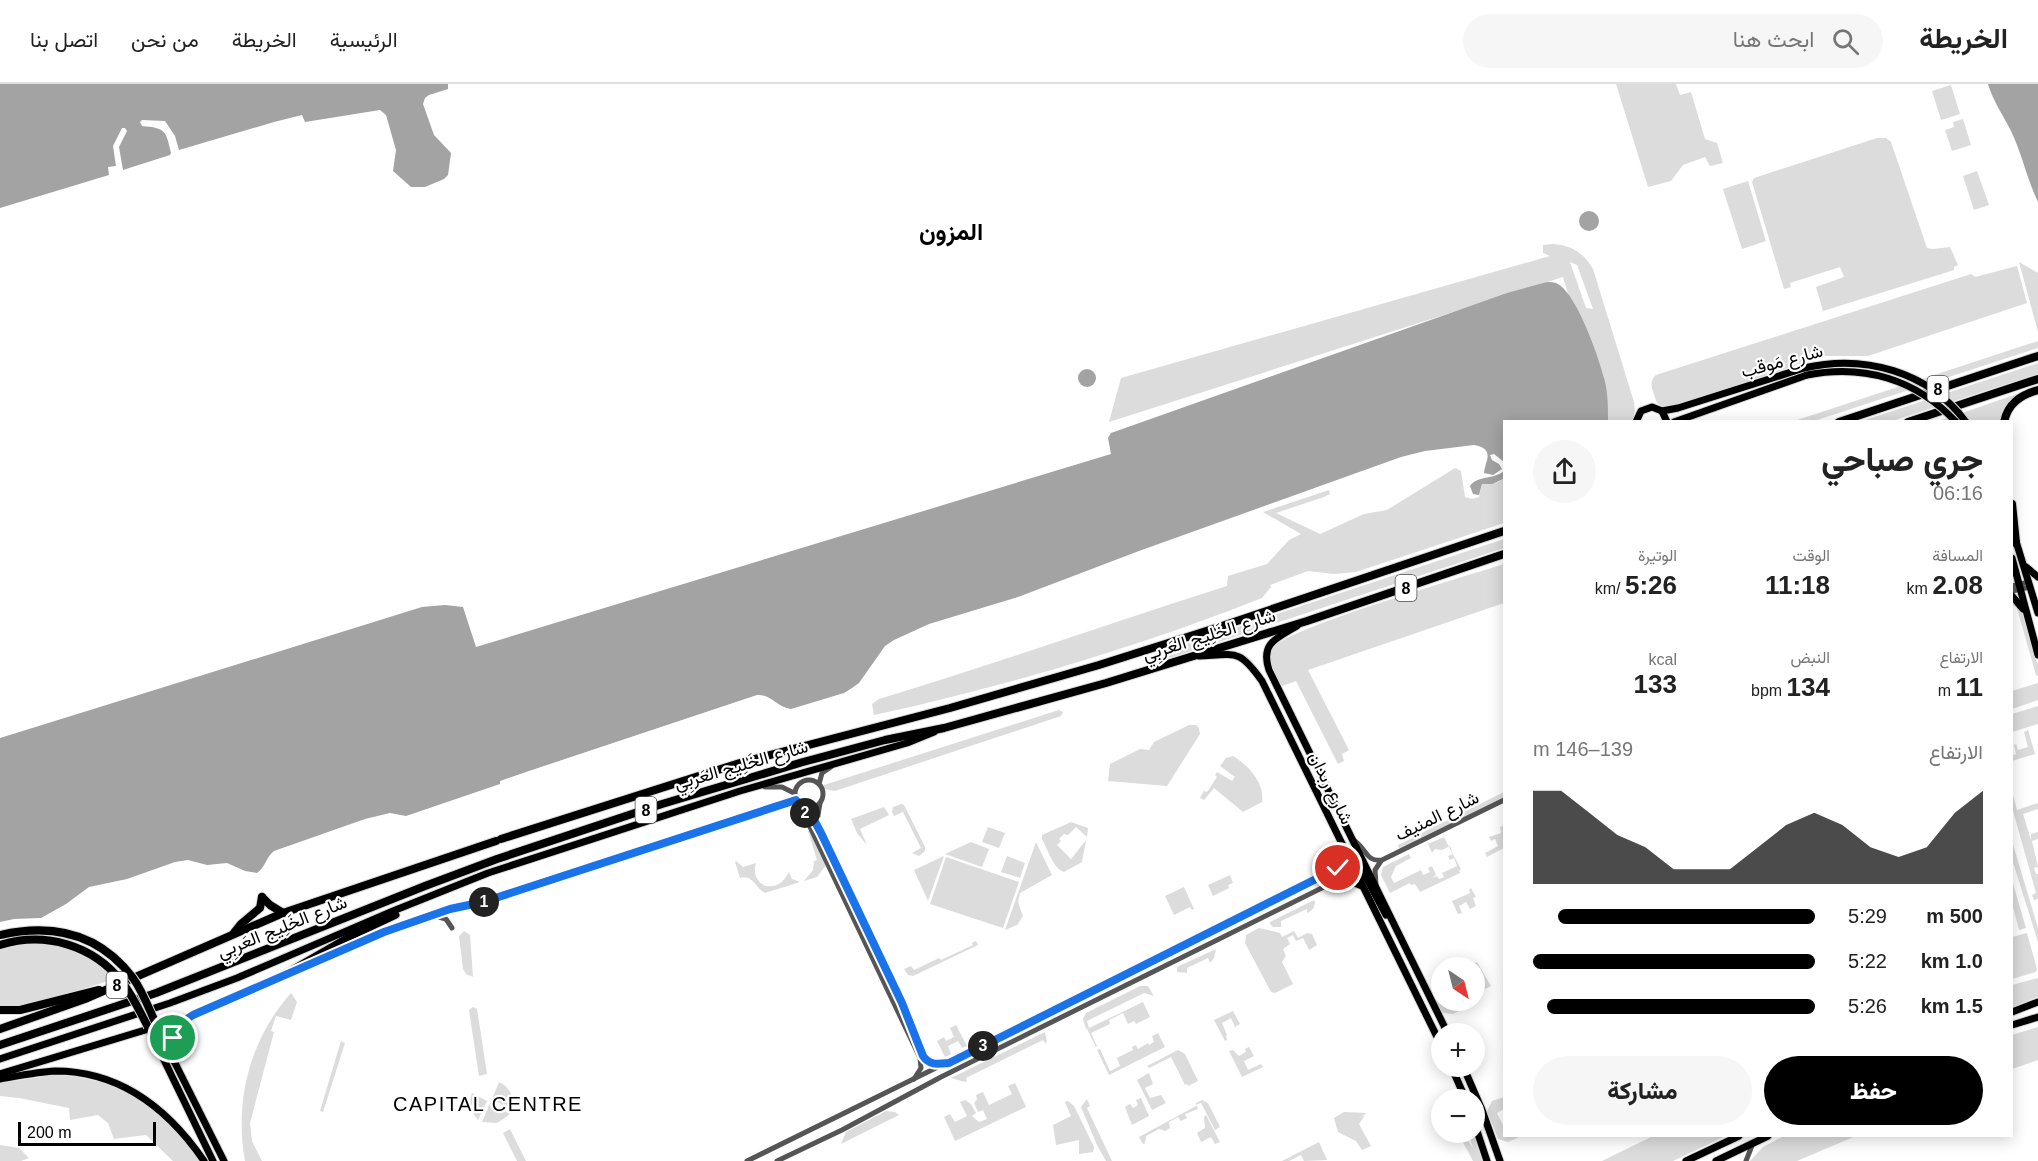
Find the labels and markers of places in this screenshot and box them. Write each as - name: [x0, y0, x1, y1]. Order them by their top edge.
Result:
- pin: 2: [790, 798, 820, 828]
- pin: [1312, 842, 1363, 893]
- pin: 1: [469, 887, 499, 917]
- pin: [147, 1012, 198, 1063]
- pin: 3: [968, 1031, 998, 1061]

